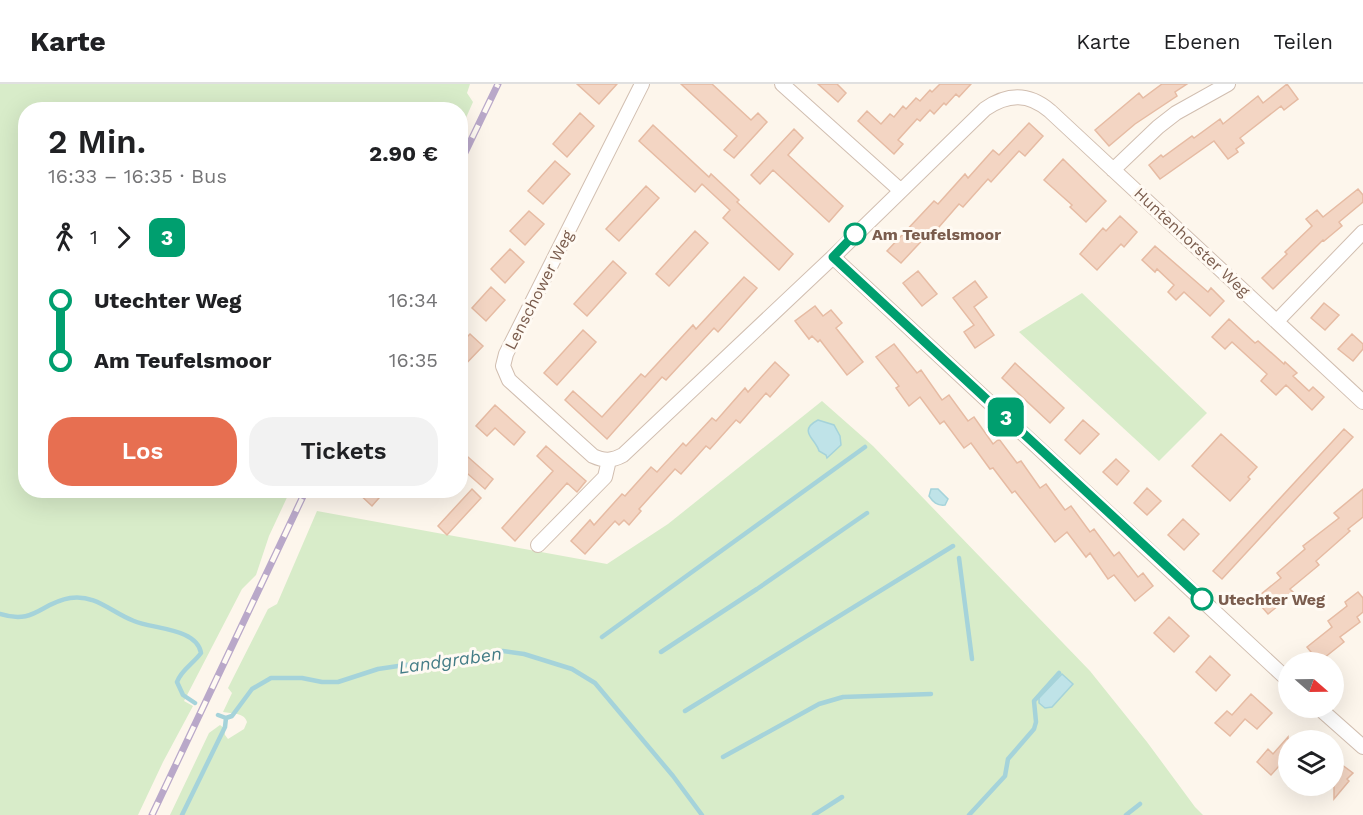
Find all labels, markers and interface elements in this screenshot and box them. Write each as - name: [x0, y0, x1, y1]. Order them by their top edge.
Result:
- text: Karte: [30, 25, 106, 58]
- text: Karte: [1076, 29, 1131, 54]
- text: Ebenen: [1164, 29, 1240, 54]
- text: Teilen: [1273, 29, 1333, 54]
- text: 2 Min.: [48, 122, 146, 161]
- text: 2.90 €: [369, 141, 438, 166]
- text: 16:33 – 16:35 · Bus: [48, 164, 227, 188]
- street label: Huntenhorster Weg: [1130, 184, 1254, 301]
- icon: walk: [48, 221, 81, 254]
- icon: forward: [107, 221, 140, 254]
- marker: Am Teufelsmoor: [844, 223, 866, 245]
- text: 1: [90, 225, 98, 249]
- text: 3: [161, 225, 173, 250]
- place label: Am Teufelsmoor: [872, 225, 1001, 244]
- street label: Lenschower Weg: [501, 227, 577, 353]
- text: Utechter Weg: [94, 288, 241, 313]
- text: 16:34: [388, 288, 438, 312]
- text: Am Teufelsmoor: [94, 348, 271, 373]
- text: 16:35: [389, 348, 438, 372]
- line badge: 3: [986, 398, 1026, 436]
- text: 3: [1000, 405, 1012, 430]
- button: Los: [48, 417, 237, 486]
- button: Tickets: [249, 417, 438, 486]
- marker: Utechter Weg: [1191, 588, 1213, 610]
- place label: Utechter Weg: [1218, 590, 1325, 609]
- water label: Landgraben: [397, 642, 503, 678]
- north arrow: [1278, 652, 1344, 718]
- map controls: [1278, 652, 1344, 796]
- button: layers: [1278, 730, 1344, 796]

